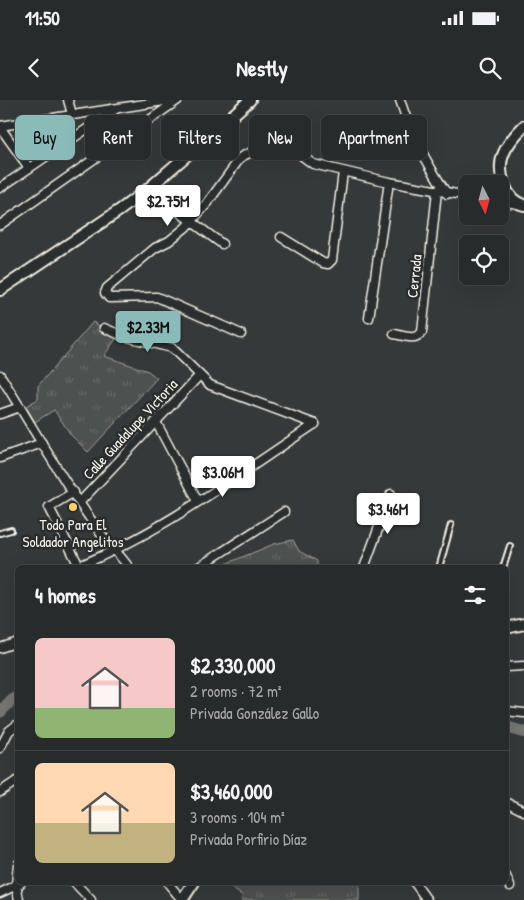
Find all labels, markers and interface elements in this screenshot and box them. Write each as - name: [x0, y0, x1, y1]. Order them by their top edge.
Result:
- text: 11:50: [25, 5, 60, 31]
- text: Nestly: [236, 53, 288, 83]
- icon: back: [20, 54, 48, 82]
- icon: search: [476, 54, 504, 82]
- chip: Buy: [15, 115, 75, 160]
- chip: Rent: [85, 115, 151, 160]
- chip: Filters: [161, 115, 239, 160]
- chip: New: [249, 115, 311, 160]
- chip: Apartment: [321, 115, 427, 160]
- north arrow: [459, 175, 509, 225]
- map controls: [459, 175, 509, 285]
- pin: $2.75M: [127, 184, 209, 227]
- text: $2.75M: [146, 190, 190, 212]
- button: locate: [459, 235, 509, 285]
- street label: Cerrada: [401, 253, 427, 299]
- pin: $2.33M: [107, 310, 189, 353]
- text: $2.33M: [127, 316, 169, 338]
- street label: Calle Guadalupe Victoria: [78, 374, 182, 484]
- pin: $3.06M: [182, 456, 264, 498]
- text: $3.06M: [202, 461, 244, 483]
- pin: $3.46M: [347, 492, 429, 535]
- text: $3.46M: [368, 498, 408, 520]
- marker: Todo Para El Soldador Angelitos: [67, 501, 79, 513]
- place label: Todo Para El Soldador Angelitos: [23, 514, 124, 552]
- text: 4 homes: [35, 581, 96, 610]
- icon: filters: [461, 581, 489, 609]
- text: $2,330,000: [190, 651, 275, 680]
- icon: home: [75, 658, 135, 718]
- text: 2 rooms · 72 m²: [190, 680, 281, 702]
- text: Privada González Gallo: [190, 702, 319, 724]
- text: $3,460,000: [190, 777, 272, 806]
- icon: home: [75, 783, 135, 843]
- text: 3 rooms · 104 m²: [190, 806, 285, 828]
- text: Privada Porfirio Díaz: [190, 828, 307, 850]

